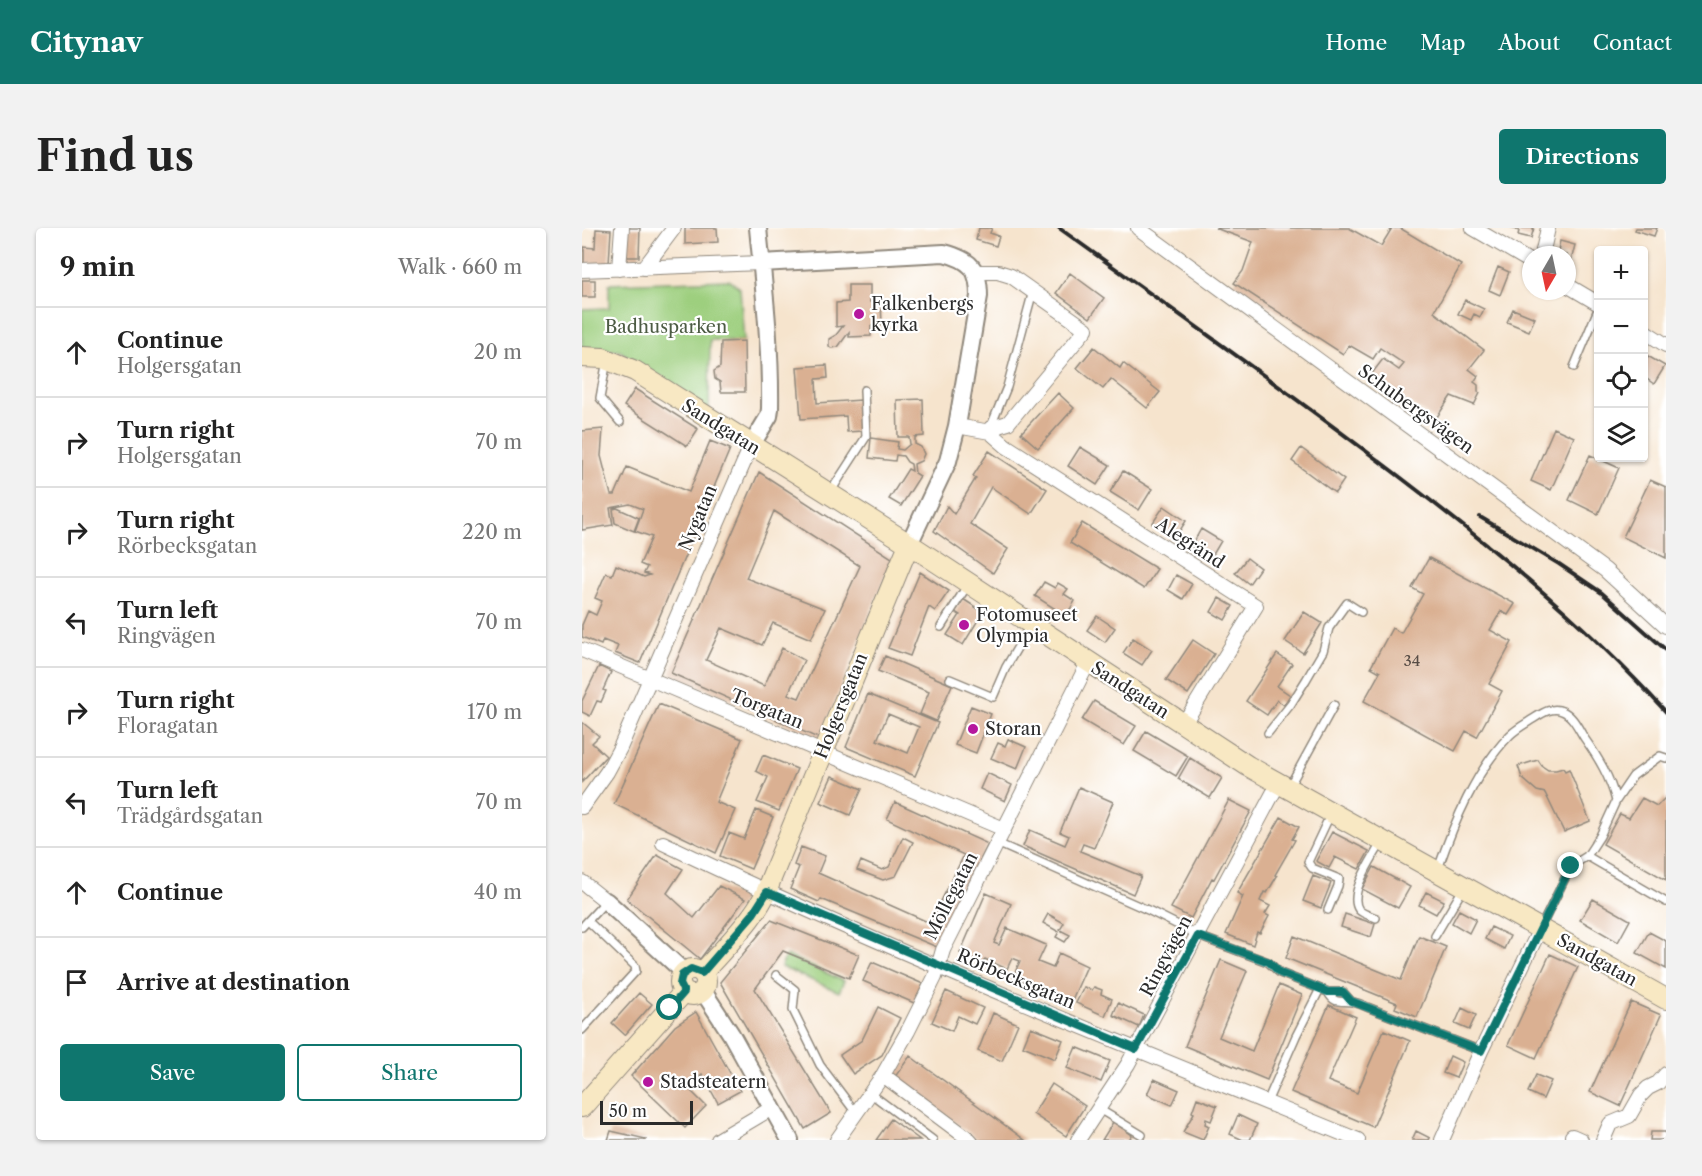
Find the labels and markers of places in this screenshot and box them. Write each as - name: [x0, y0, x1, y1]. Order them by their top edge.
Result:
- place label: Falkenbergs kyrka: [871, 293, 974, 336]
- marker: Falkenbergs kyrka: [852, 307, 866, 321]
- place label: Fotomuseet Olympia: [976, 604, 1078, 647]
- marker: Fotomuseet Olympia: [957, 618, 971, 632]
- place label: Storan: [985, 718, 1041, 740]
- marker: Storan: [966, 722, 980, 736]
- place label: Stadsteatern: [660, 1071, 767, 1093]
- marker: Stadsteatern: [641, 1075, 655, 1089]

